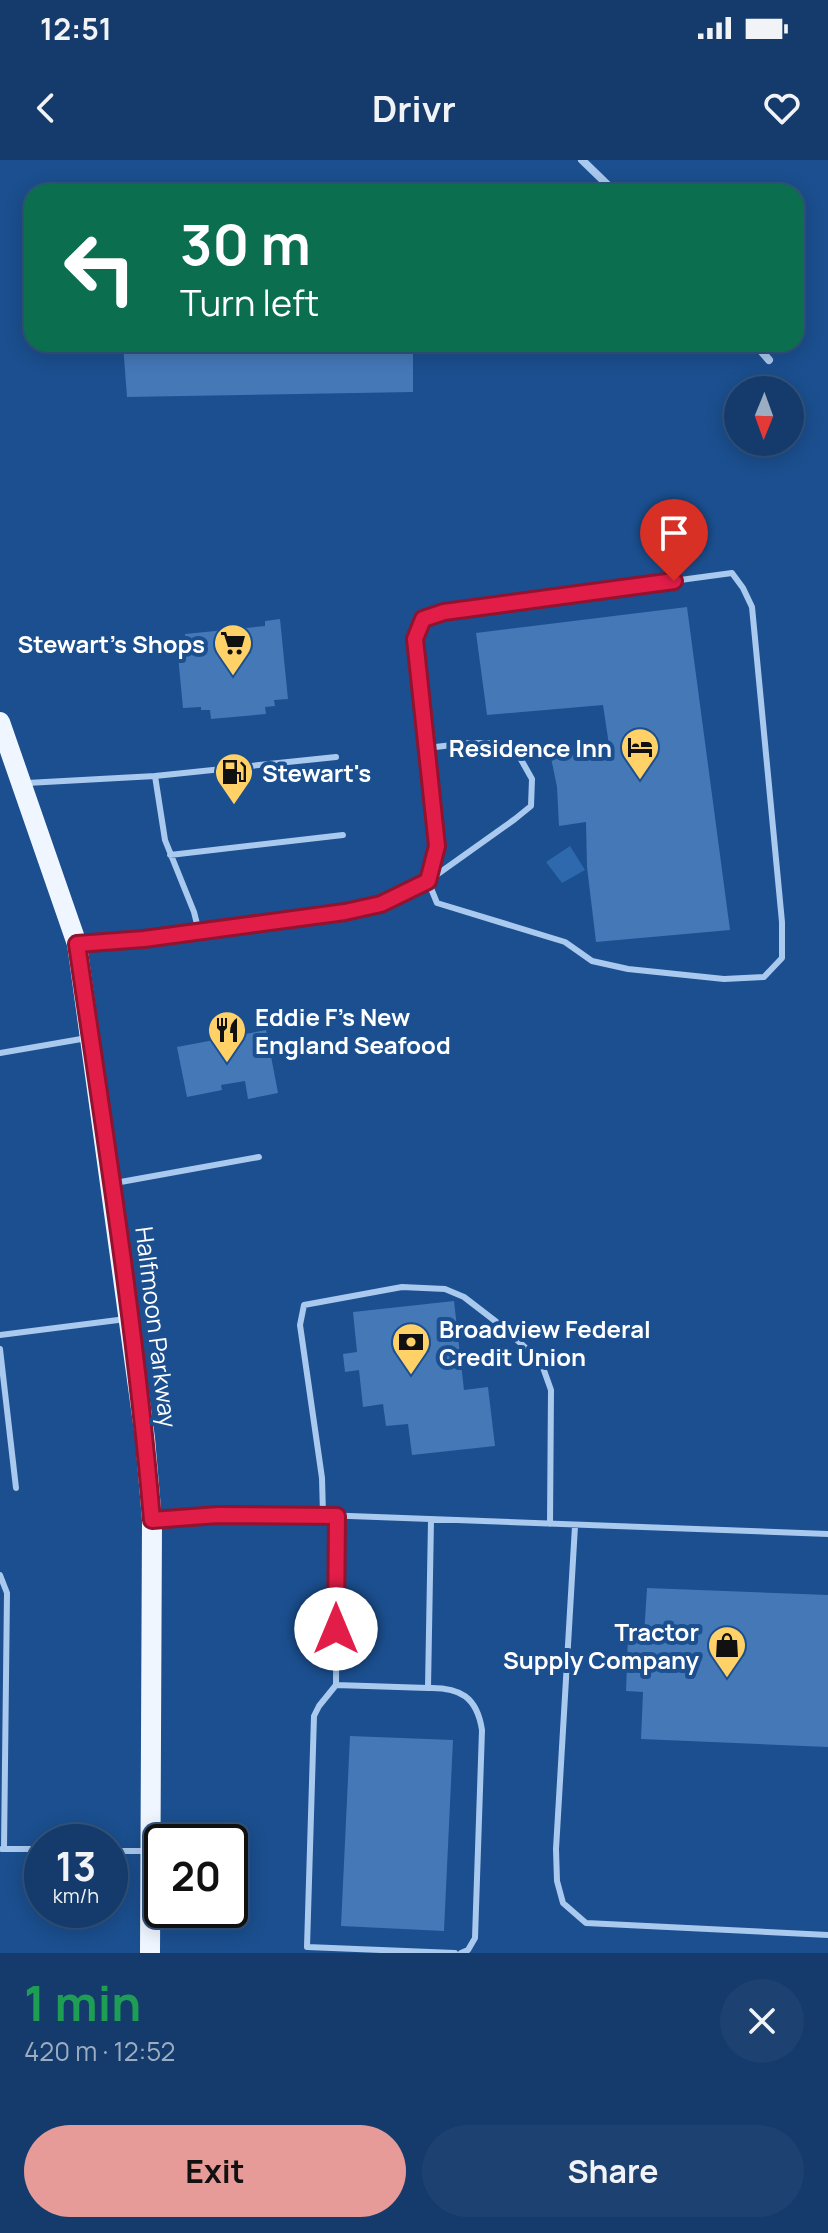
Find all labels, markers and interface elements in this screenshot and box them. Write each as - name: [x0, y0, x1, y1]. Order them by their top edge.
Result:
- text: 12:51: [40, 8, 112, 49]
- text: Drivr: [372, 84, 456, 133]
- icon: back: [24, 86, 68, 130]
- icon: heart: [760, 86, 804, 130]
- text: 30 m: [180, 205, 311, 282]
- icon: left: [48, 216, 152, 320]
- text: Turn left: [180, 278, 319, 327]
- north arrow: [724, 376, 804, 456]
- map controls: [724, 376, 804, 456]
- pin: [640, 499, 708, 581]
- icon: arrive: [652, 511, 696, 555]
- supermarket icon: Stewart's Shops: [212, 622, 254, 677]
- place label: Stewart's Shops: [17, 627, 205, 660]
- hotel icon: Residence Inn: [619, 726, 661, 781]
- place label: Residence Inn: [449, 731, 612, 764]
- fuel station icon: Stewart's: [213, 751, 255, 806]
- place label: Stewart's: [262, 756, 371, 789]
- place label: Eddie F's New England Seafood: [255, 1000, 451, 1061]
- restaurant icon: Eddie F's New England Seafood: [206, 1009, 248, 1064]
- street label: Halfmoon Parkway: [128, 1225, 186, 1430]
- place label: Broadview Federal Credit Union: [439, 1312, 651, 1373]
- bank icon: Broadview Federal Credit Union: [390, 1321, 432, 1376]
- position arrow: [294, 1587, 378, 1671]
- place label: Tractor Supply Company: [503, 1615, 700, 1676]
- shop icon: Tractor Supply Company: [706, 1624, 748, 1679]
- speed limit sign: 20: [144, 1824, 248, 1928]
- text: 13: [56, 1838, 96, 1893]
- text: km/h: [53, 1882, 99, 1909]
- text: 1 min: [24, 1970, 141, 2035]
- button: close: [720, 1979, 804, 2063]
- text: 420 m · 12:52: [24, 2033, 175, 2069]
- button: Exit: [24, 2125, 406, 2217]
- button: Share: [422, 2125, 804, 2217]

